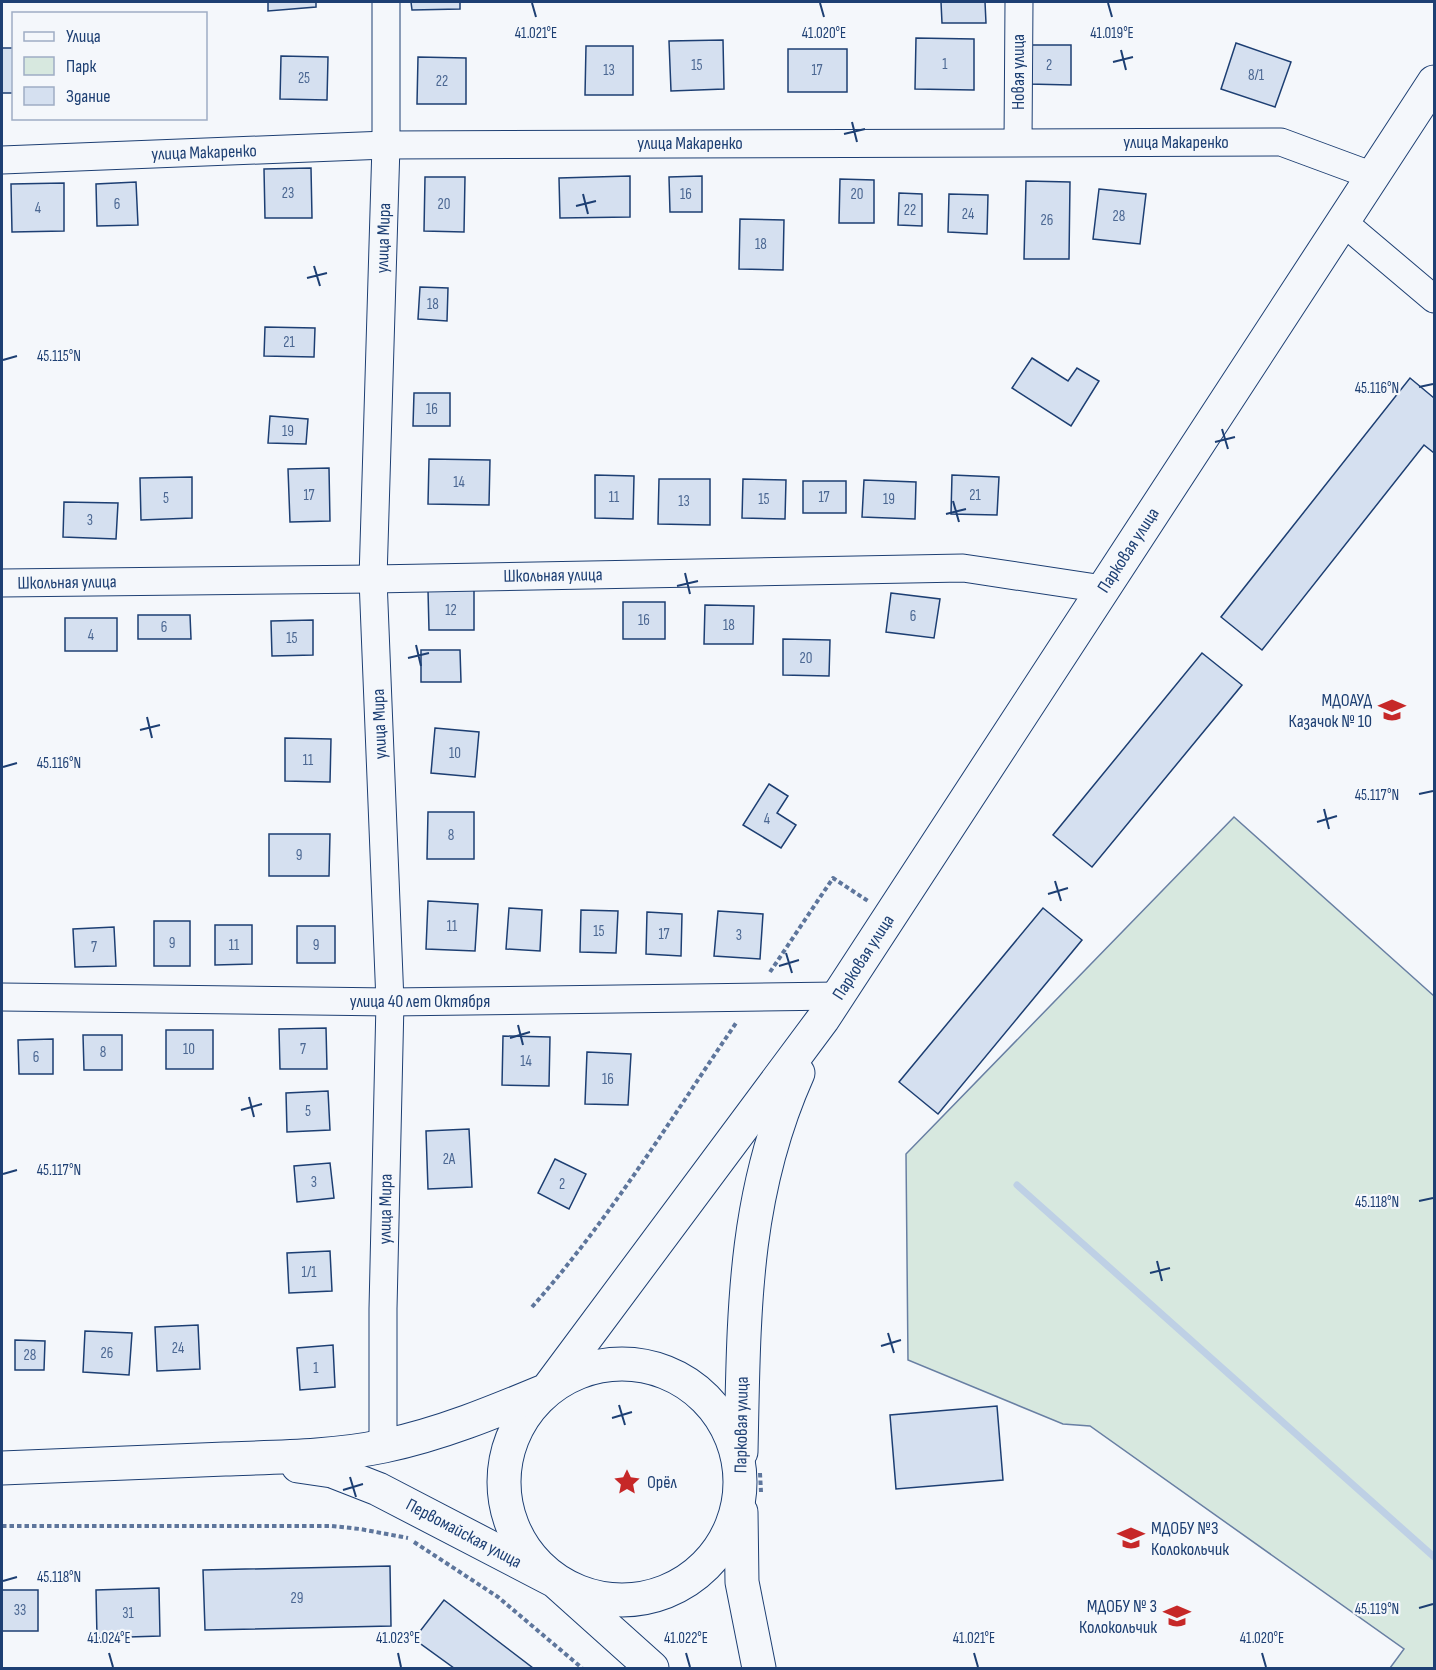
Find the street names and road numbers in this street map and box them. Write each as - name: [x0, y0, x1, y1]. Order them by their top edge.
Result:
- street label: Новая улица: [1008, 34, 1029, 110]
- street label: улица Макаренко: [1123, 132, 1229, 153]
- street label: улица Макаренко: [637, 133, 743, 154]
- street label: улица Макаренко: [151, 140, 257, 165]
- street label: улица Мира: [372, 202, 395, 274]
- street label: Парковая улица: [1093, 504, 1164, 597]
- street label: Школьная улица: [503, 564, 603, 587]
- street label: Школьная улица: [17, 571, 117, 594]
- street label: улица Мира: [368, 688, 391, 760]
- street label: Парковая улица: [828, 911, 899, 1004]
- street label: улица 40 лет Октября: [350, 991, 490, 1012]
- street label: улица Мира: [374, 1173, 397, 1244]
- street label: Парковая улица: [730, 1376, 753, 1474]
- street label: Первомайская улица: [402, 1494, 525, 1573]

